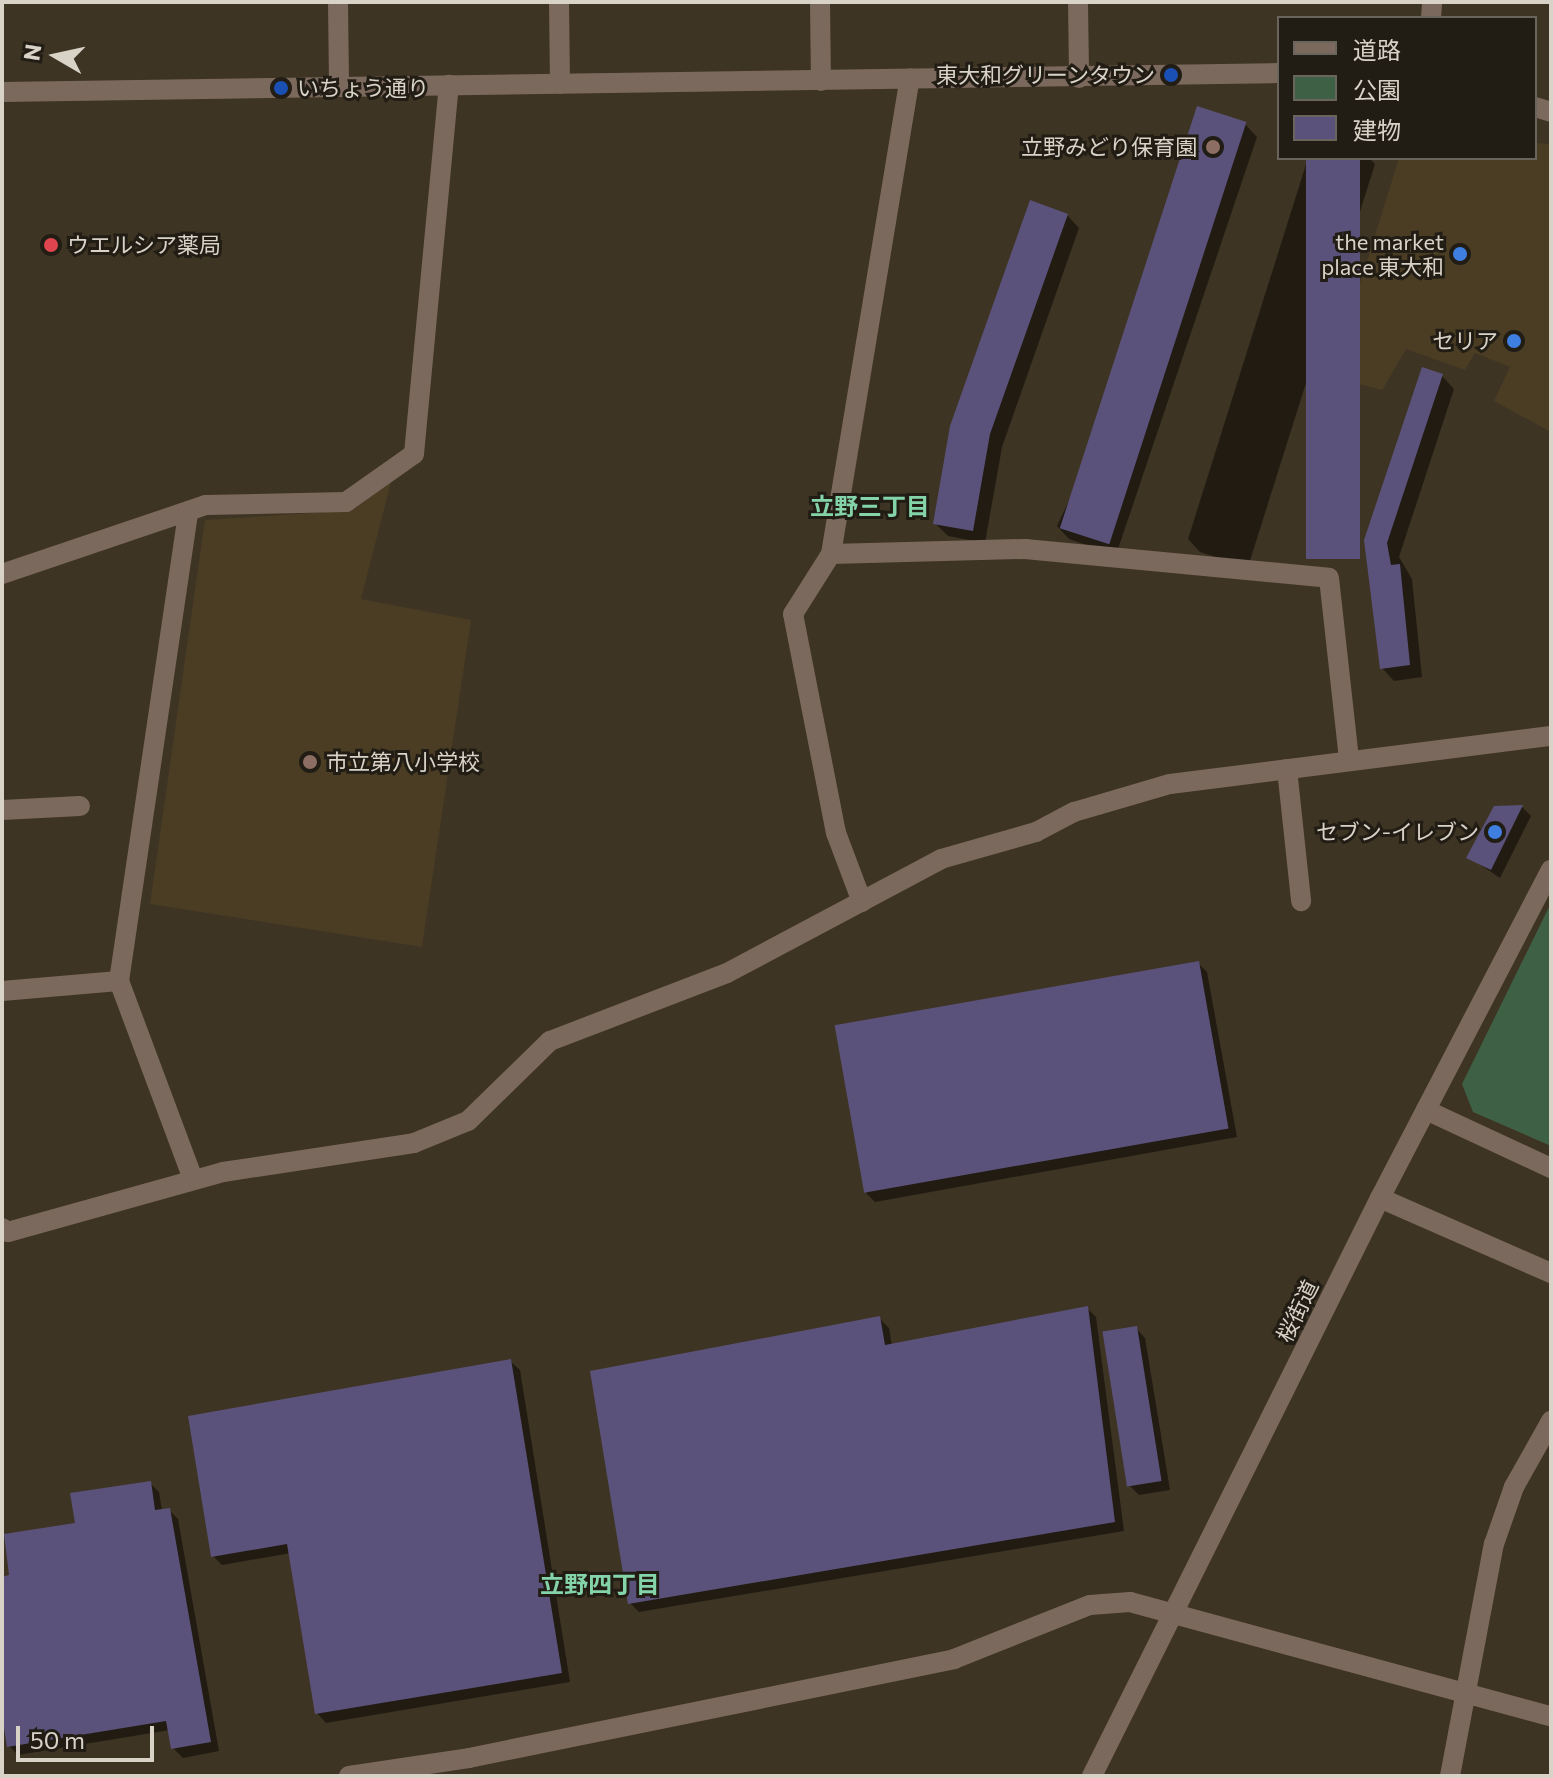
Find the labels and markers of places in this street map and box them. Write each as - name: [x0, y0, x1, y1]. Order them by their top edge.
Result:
- place label: 東大和グリーンタウン: [935, 62, 1155, 88]
- marker: 東大和グリーンタウン: [1162, 66, 1180, 84]
- place label: いちょう通り: [297, 75, 429, 101]
- marker: いちょう通り: [272, 79, 290, 97]
- place label: 立野みどり保育園: [1021, 134, 1197, 160]
- marker: 立野みどり保育園: [1204, 138, 1222, 156]
- place label: the market place 東大和: [1321, 228, 1444, 280]
- place label: ウエルシア薬局: [67, 232, 221, 258]
- marker: ウエルシア薬局: [42, 236, 60, 254]
- marker: the market place 東大和: [1451, 245, 1469, 263]
- place label: セリア: [1432, 328, 1498, 354]
- marker: セリア: [1505, 332, 1523, 350]
- place label: 市立第八小学校: [326, 749, 480, 775]
- marker: 市立第八小学校: [301, 753, 319, 771]
- place label: セブン-イレブン: [1316, 819, 1479, 845]
- marker: セブン-イレブン: [1486, 823, 1504, 841]

